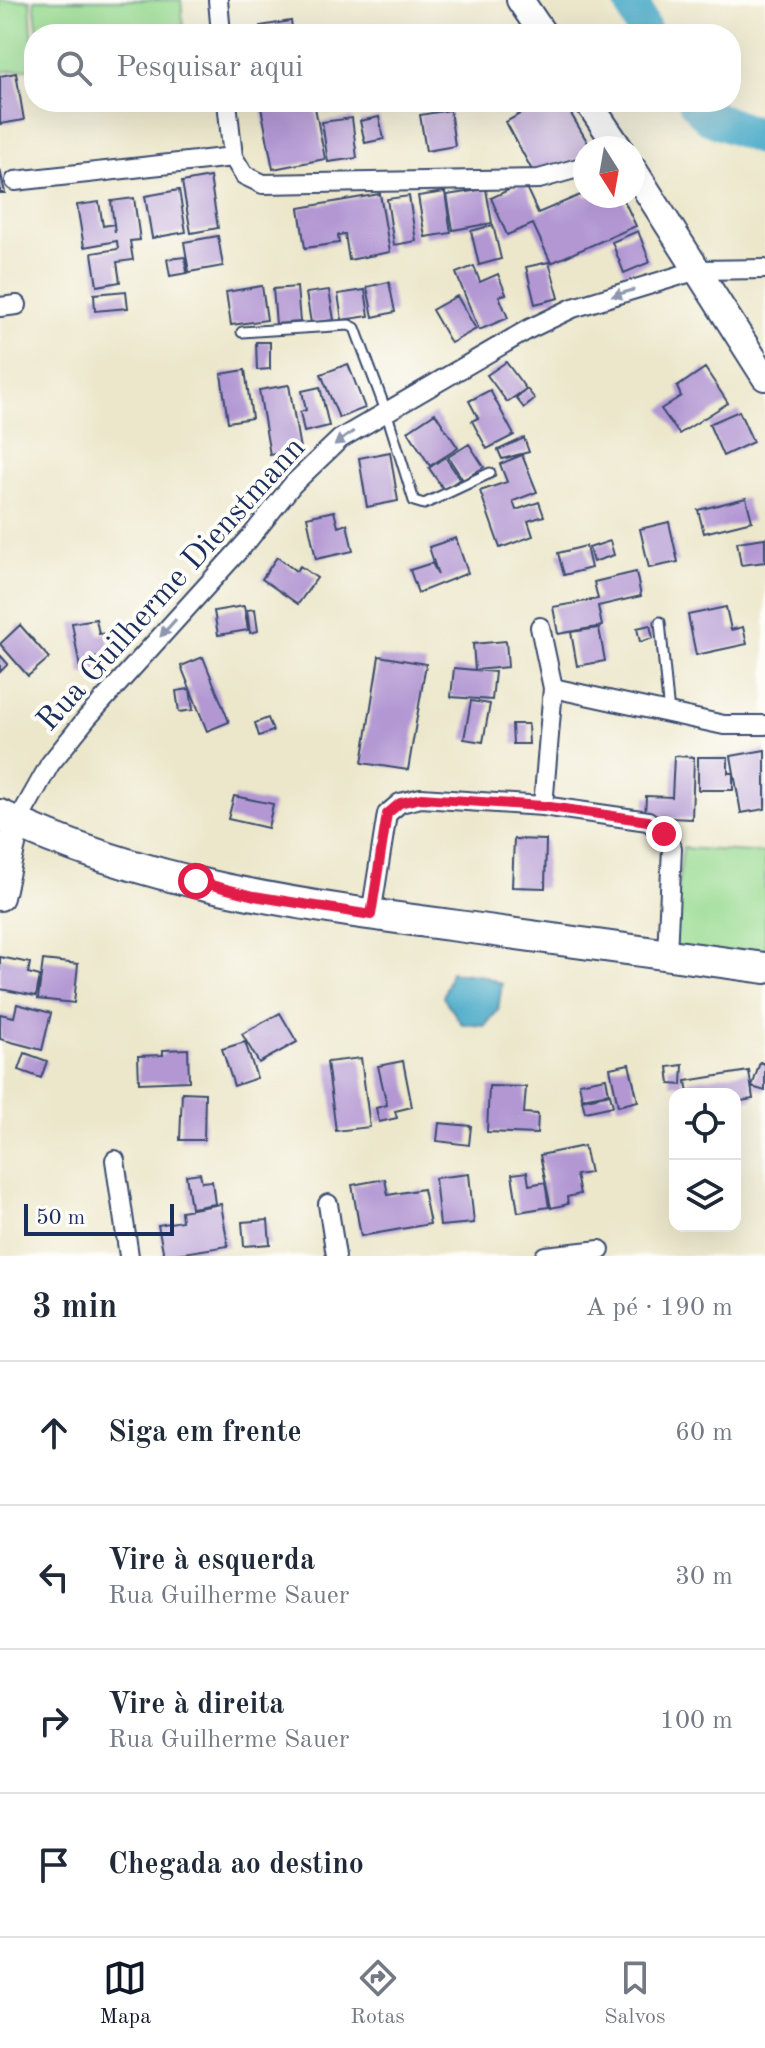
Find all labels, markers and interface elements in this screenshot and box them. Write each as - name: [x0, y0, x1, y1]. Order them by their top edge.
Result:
- search box: [24, 24, 741, 112]
- icon: search: [52, 46, 96, 90]
- text: Pesquisar aqui: [116, 53, 303, 83]
- north arrow: [573, 136, 645, 208]
- one-way arrow: [611, 287, 635, 300]
- one-way arrow: [334, 430, 355, 445]
- street label: Rua Guilherme Dienstmann: [32, 432, 312, 738]
- one-way arrow: [160, 619, 178, 638]
- route end: [646, 816, 682, 852]
- route start: [178, 863, 214, 899]
- map controls: [669, 1088, 741, 1232]
- button: locate: [669, 1088, 741, 1160]
- button: layers: [669, 1160, 741, 1232]
- scale bar: [24, 1200, 174, 1236]
- text: 50 m: [36, 1207, 85, 1229]
- text: 3 min: [32, 1291, 117, 1325]
- text: A pé · 190 m: [585, 1295, 733, 1321]
- icon: ahead: [32, 1411, 76, 1455]
- text: Siga em frente: [108, 1418, 302, 1448]
- text: 60 m: [675, 1420, 733, 1446]
- text: Vire à esquerda: [108, 1546, 315, 1576]
- icon: left: [32, 1555, 76, 1599]
- text: 30 m: [675, 1564, 733, 1590]
- text: Rua Guilherme Sauer: [108, 1583, 349, 1609]
- text: Vire à direita: [108, 1690, 285, 1720]
- icon: right: [32, 1699, 76, 1743]
- text: 100 m: [660, 1708, 733, 1734]
- text: Rua Guilherme Sauer: [108, 1727, 349, 1753]
- icon: arrive: [32, 1843, 76, 1887]
- text: Chegada ao destino: [108, 1850, 364, 1880]
- tab: Mapa: [100, 1956, 151, 2031]
- tab: Rotas: [350, 1956, 405, 2031]
- tab: Salvos: [604, 1956, 665, 2031]

